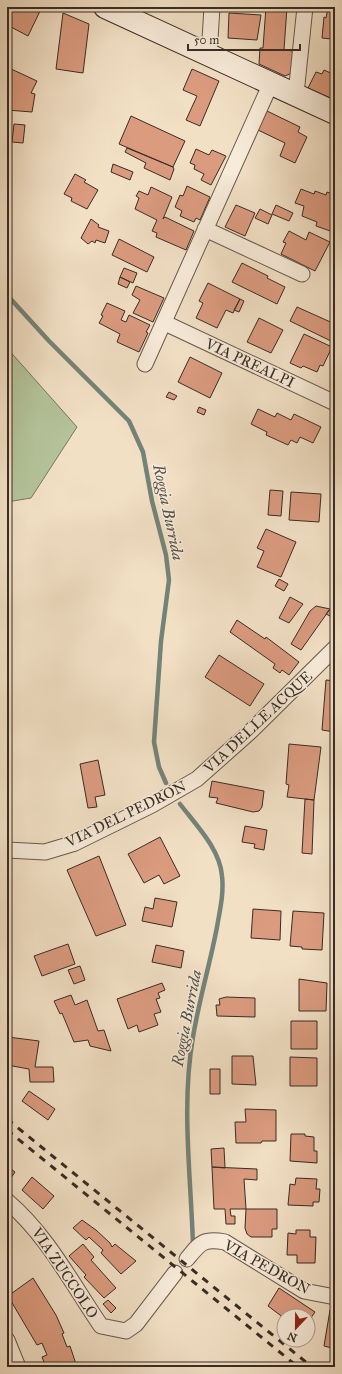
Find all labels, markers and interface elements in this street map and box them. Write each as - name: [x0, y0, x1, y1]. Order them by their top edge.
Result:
- scale bar: [188, 26, 300, 52]
- text: 50 m: [194, 33, 219, 47]
- street label: VIA PREALPI: [202, 334, 297, 391]
- water label: Roggia Burrida: [149, 461, 188, 562]
- street label: VIA DELLE ACQUE: [199, 667, 316, 778]
- street label: VIA DEL PEDRON: [62, 777, 190, 851]
- water label: Roggia Burrida: [168, 968, 205, 1069]
- street label: VIA ZUCCOLO: [27, 1223, 102, 1322]
- street label: VIA PEDRON: [220, 1236, 313, 1298]
- north arrow: [276, 1308, 316, 1348]
- text: N: [285, 1329, 299, 1345]

